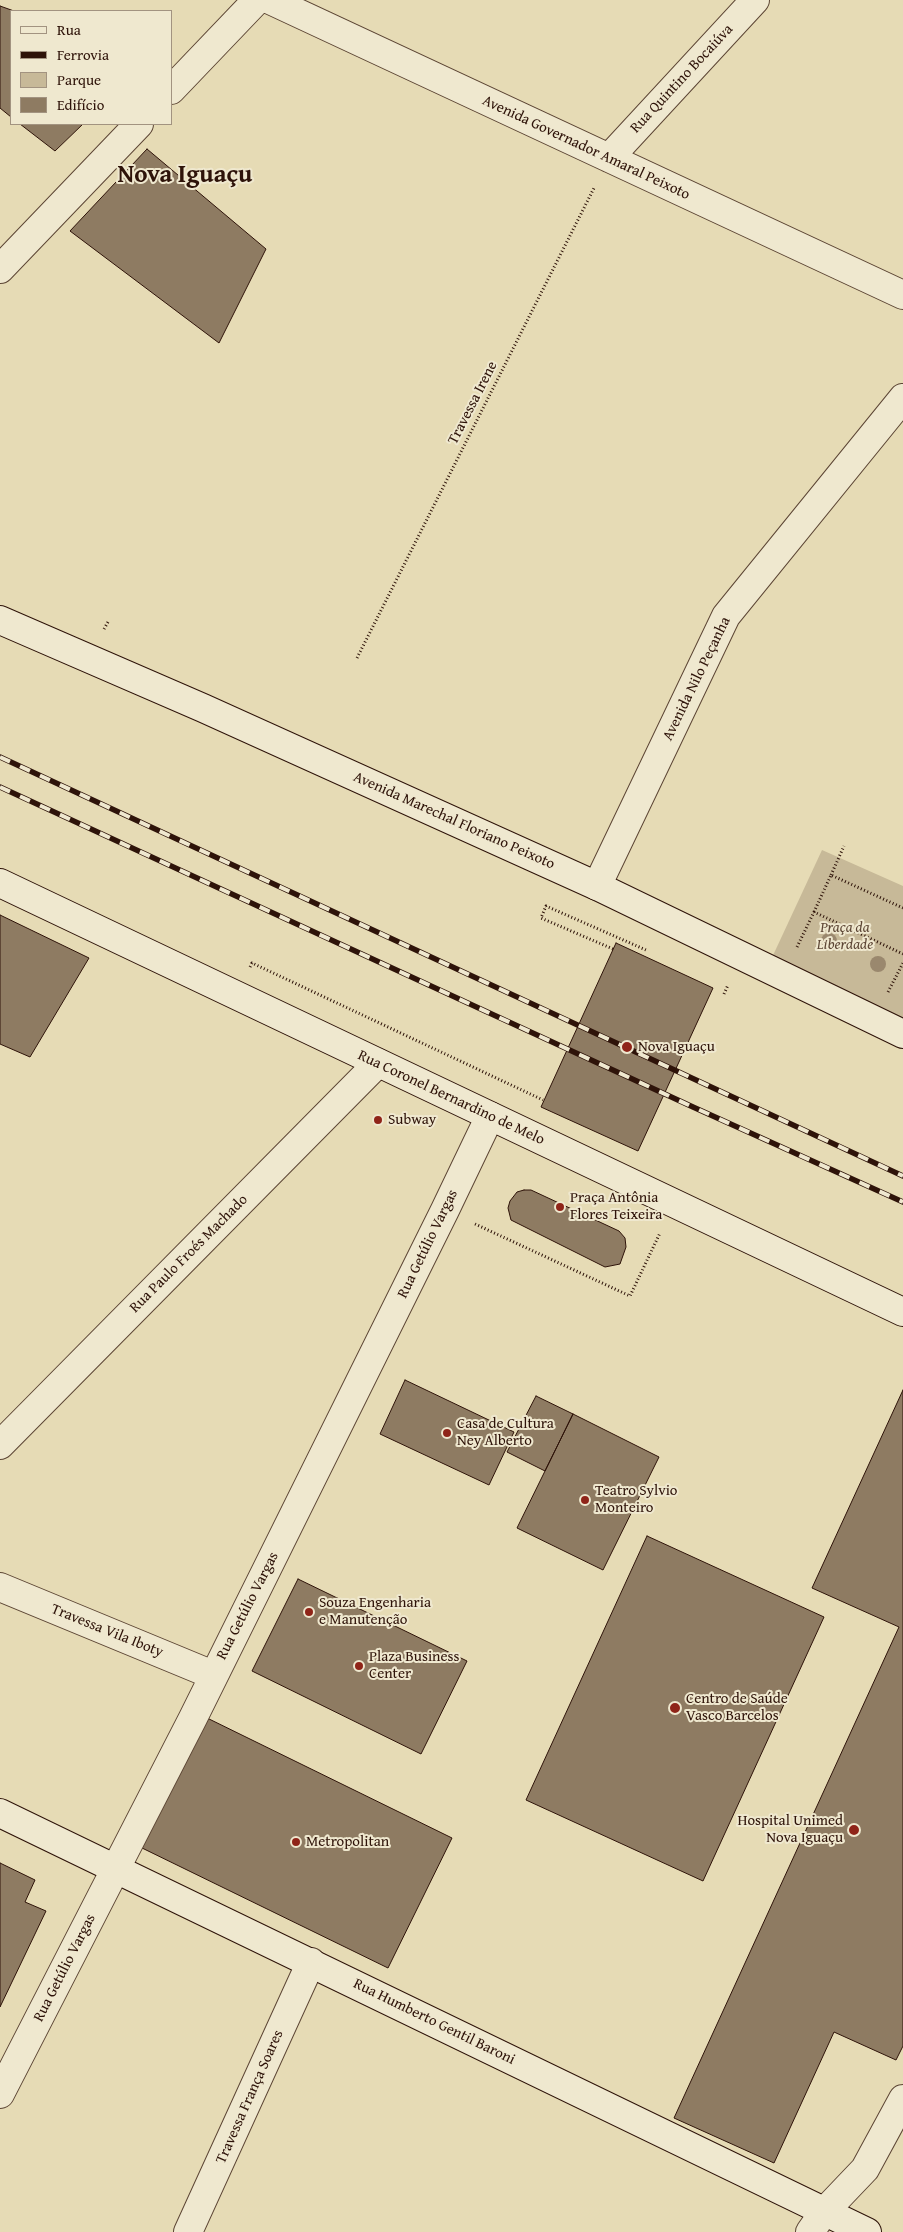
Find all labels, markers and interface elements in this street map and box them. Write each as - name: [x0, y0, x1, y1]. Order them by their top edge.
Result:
- legend: [10, 10, 172, 125]
- text: Rua: [57, 19, 81, 40]
- street label: Rua Quintino Bocaiúva: [627, 21, 737, 137]
- text: Ferrovia: [57, 44, 109, 65]
- text: Parque: [57, 69, 101, 90]
- street label: Avenida Governador Amaral Peixoto: [479, 92, 693, 204]
- text: Edifício: [57, 94, 104, 115]
- district label: Nova Iguaçu: [118, 161, 252, 191]
- street label: Travessa Irene: [444, 358, 502, 448]
- street label: Avenida Nilo Peçanha: [659, 614, 735, 744]
- street label: Avenida Marechal Floriano Peixoto: [350, 768, 558, 874]
- park label: Praça da Liberdade: [817, 919, 873, 954]
- place label: Nova Iguaçu: [638, 1038, 715, 1056]
- marker: Nova Iguaçu: [620, 1040, 634, 1054]
- street label: Rua Coronel Bernardino de Melo: [355, 1047, 547, 1149]
- place label: Subway: [388, 1111, 436, 1129]
- marker: Subway: [372, 1114, 384, 1126]
- street label: Rua Getúlio Vargas: [394, 1187, 462, 1301]
- place label: Praça Antônia Flores Teixeira: [570, 1189, 662, 1224]
- street label: Rua Paulo Froés Machado: [126, 1191, 252, 1317]
- marker: Praça Antônia Flores Teixeira: [554, 1201, 566, 1213]
- place label: Casa de Cultura Ney Alberto: [457, 1415, 554, 1450]
- marker: Casa de Cultura Ney Alberto: [441, 1427, 453, 1439]
- place label: Teatro Sylvio Monteiro: [595, 1482, 678, 1517]
- marker: Teatro Sylvio Monteiro: [579, 1494, 591, 1506]
- street label: Rua Getúlio Vargas: [213, 1549, 283, 1663]
- place label: Souza Engenharia e Manutenção: [319, 1594, 431, 1629]
- street label: Travessa Vila Iboty: [48, 1600, 166, 1662]
- marker: Souza Engenharia e Manutenção: [303, 1606, 315, 1618]
- place label: Plaza Business Center: [369, 1648, 459, 1683]
- marker: Plaza Business Center: [353, 1660, 365, 1672]
- place label: Centro de Saúde Vasco Barcelos: [686, 1690, 788, 1725]
- marker: Centro de Saúde Vasco Barcelos: [668, 1701, 682, 1715]
- place label: Hospital Unimed Nova Iguaçu: [737, 1812, 843, 1847]
- marker: Hospital Unimed Nova Iguaçu: [847, 1823, 861, 1837]
- place label: Metropolitan: [306, 1833, 389, 1851]
- marker: Metropolitan: [290, 1836, 302, 1848]
- street label: Rua Getúlio Vargas: [30, 1911, 100, 2025]
- street label: Rua Humberto Gentil Baroni: [350, 1975, 518, 2069]
- street label: Travessa França Soares: [212, 2027, 288, 2167]

